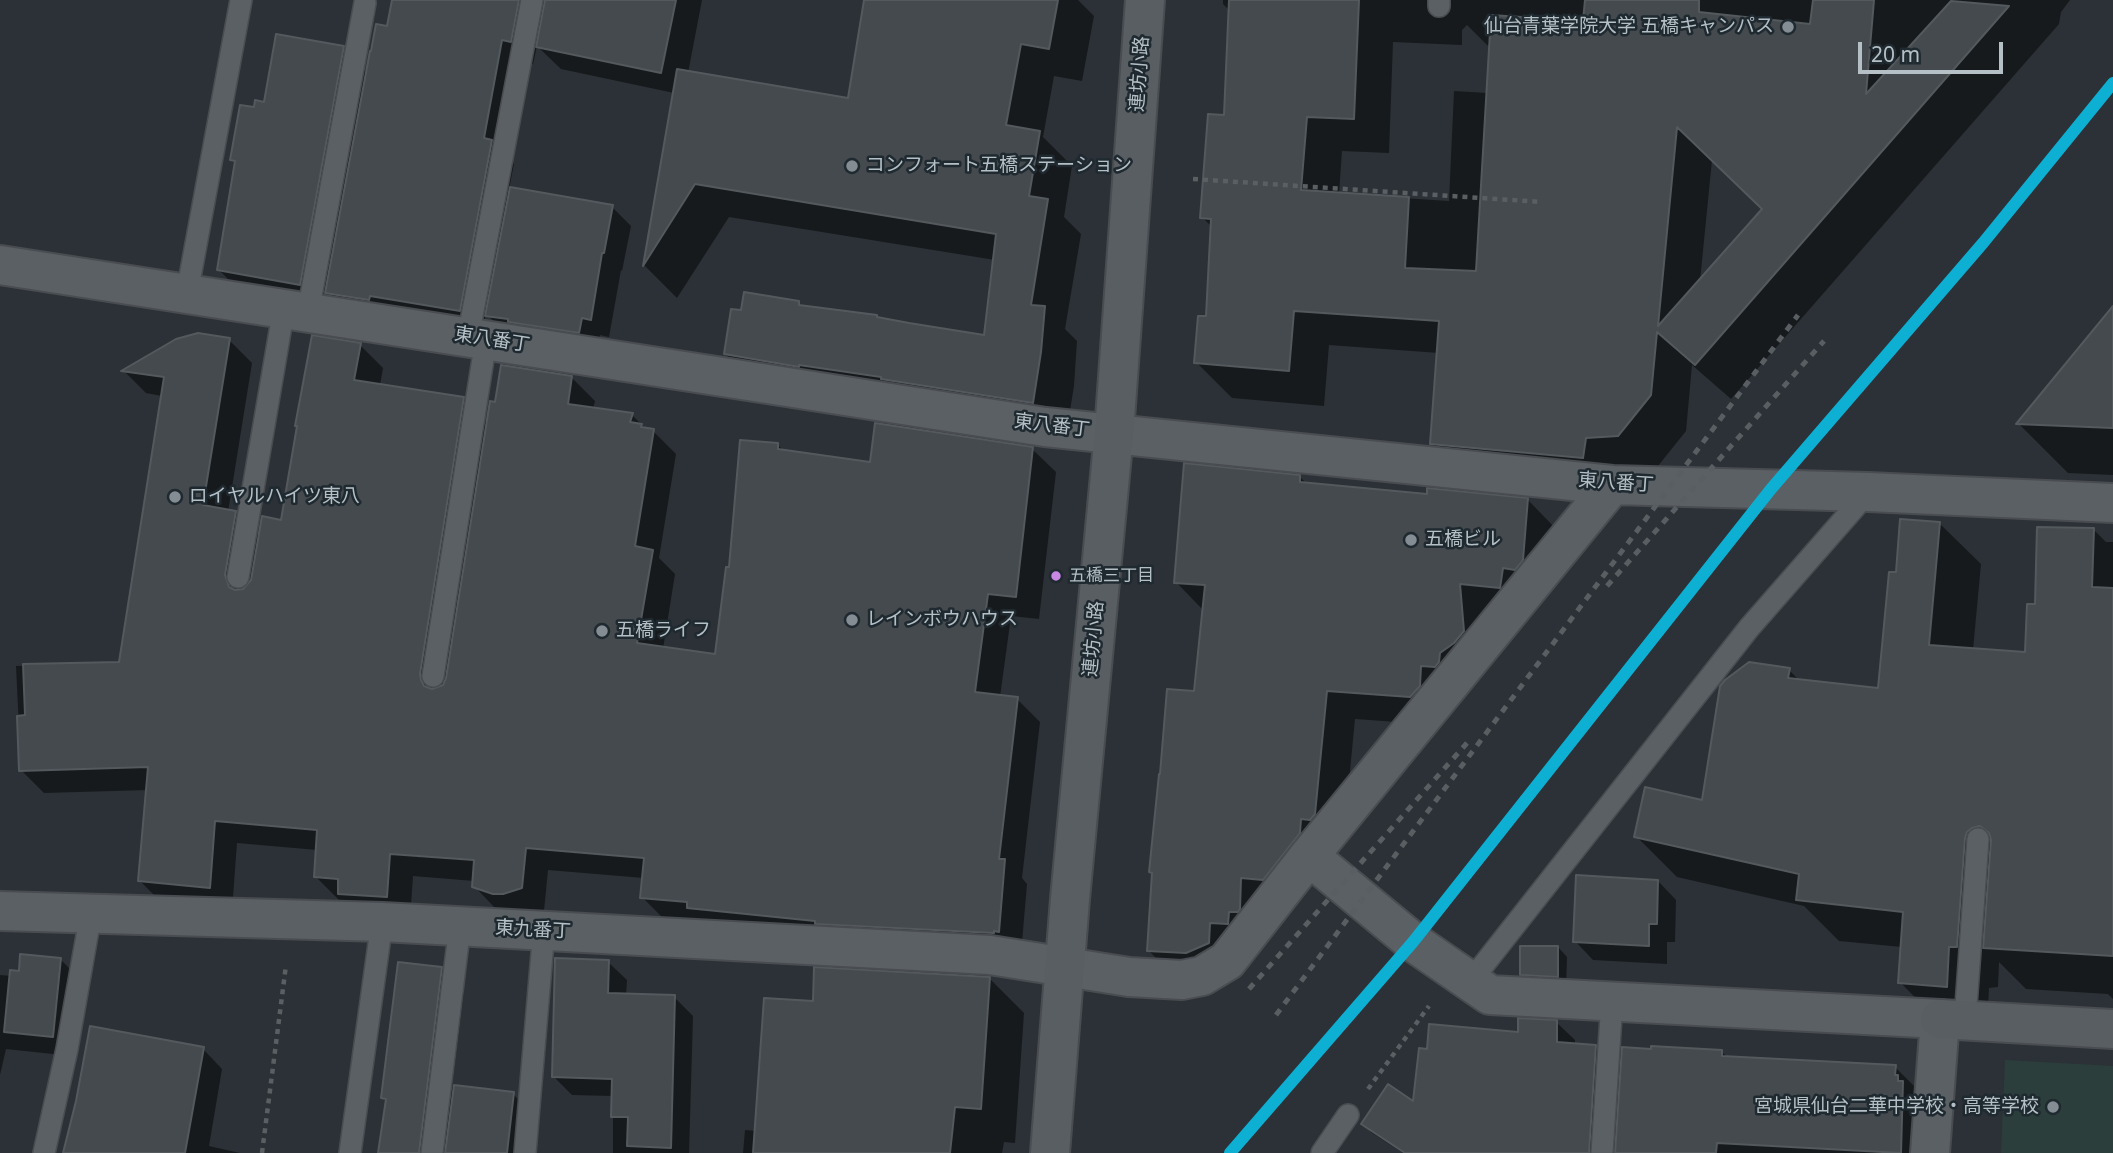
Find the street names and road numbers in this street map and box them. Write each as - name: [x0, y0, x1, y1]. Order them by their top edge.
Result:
- street label: 連坊小路: [1126, 35, 1154, 113]
- street label: 東八番丁: [453, 323, 531, 357]
- street label: 東八番丁: [1013, 410, 1091, 442]
- street label: 東八番丁: [1577, 469, 1655, 497]
- street label: 連坊小路: [1079, 600, 1109, 678]
- street label: 東九番丁: [494, 917, 572, 943]

